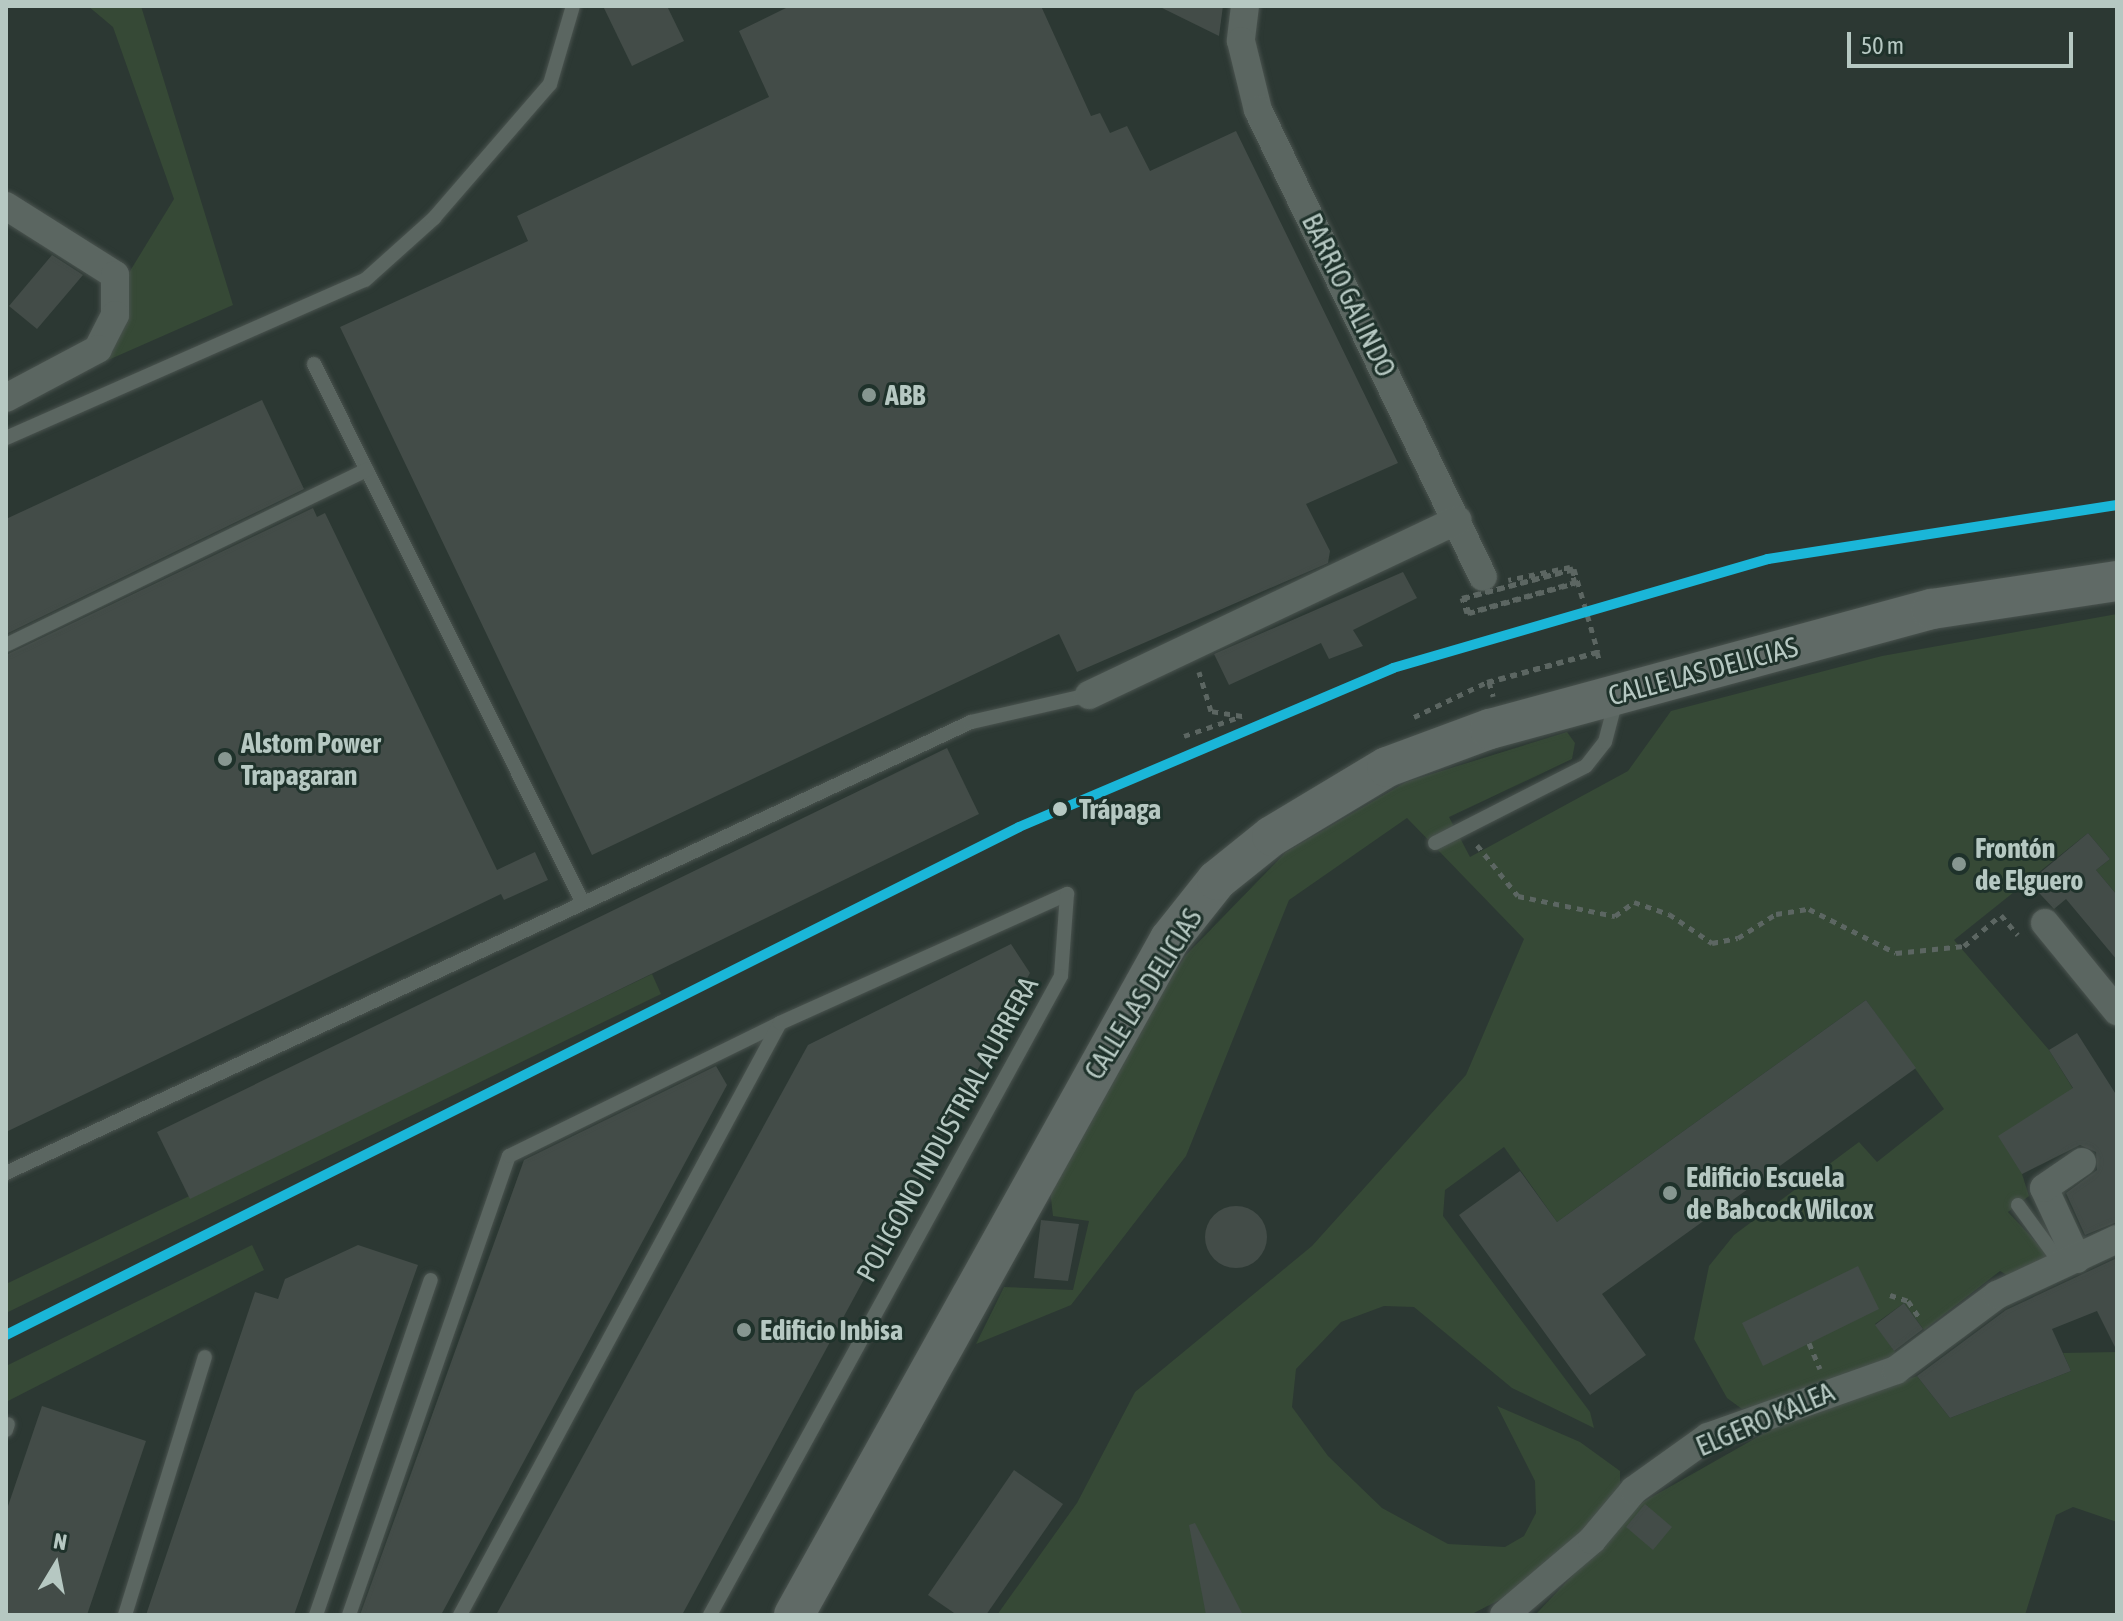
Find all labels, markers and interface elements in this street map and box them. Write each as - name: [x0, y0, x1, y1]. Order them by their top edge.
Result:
- scale bar: [1851, 16, 2077, 66]
- text: 50 m: [1861, 32, 1904, 59]
- street label: BARRIO GALINDO: [1295, 208, 1403, 382]
- place label: ABB: [885, 378, 925, 412]
- marker: ABB: [860, 386, 878, 404]
- street label: CALLE LAS DELICIAS: [1605, 630, 1801, 712]
- place label: Alstom Power Trapagaran: [241, 726, 381, 792]
- marker: Alstom Power Trapagaran: [216, 750, 234, 768]
- place label: Trápaga: [1079, 792, 1161, 826]
- marker: Trápaga: [1048, 797, 1072, 821]
- place label: Frontón de Elguero: [1975, 831, 2083, 897]
- marker: Frontón de Elguero: [1950, 855, 1968, 873]
- street label: CALLE LAS DELICIAS: [1077, 903, 1209, 1085]
- street label: POLIGONO INDUSTRIAL AURRERA: [849, 971, 1045, 1287]
- place label: Edificio Escuela de Babcock Wilcox: [1686, 1160, 1874, 1226]
- marker: Edificio Escuela de Babcock Wilcox: [1661, 1184, 1679, 1202]
- place label: Edificio Inbisa: [760, 1313, 903, 1347]
- marker: Edificio Inbisa: [735, 1321, 753, 1339]
- street label: ELGERO KALEA: [1691, 1375, 1839, 1463]
- north arrow: [16, 1525, 96, 1605]
- text: N: [52, 1527, 69, 1555]

